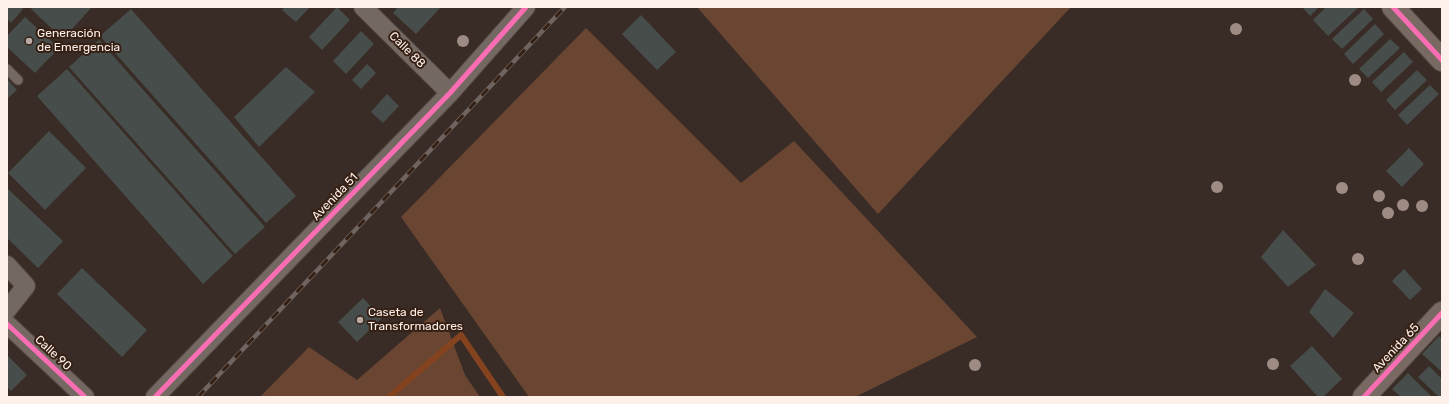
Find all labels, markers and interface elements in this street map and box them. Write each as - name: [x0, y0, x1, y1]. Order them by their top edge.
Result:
- place label: Generación de Emergencia: [37, 27, 120, 55]
- street label: Calle 88: [386, 29, 428, 71]
- marker: Generación de Emergencia: [24, 36, 34, 46]
- street label: Avenida 51: [309, 171, 361, 223]
- place label: Caseta de Transformadores: [368, 306, 463, 334]
- marker: Caseta de Transformadores: [355, 315, 365, 325]
- street label: Avenida 65: [1370, 320, 1422, 376]
- street label: Calle 90: [32, 332, 74, 374]

